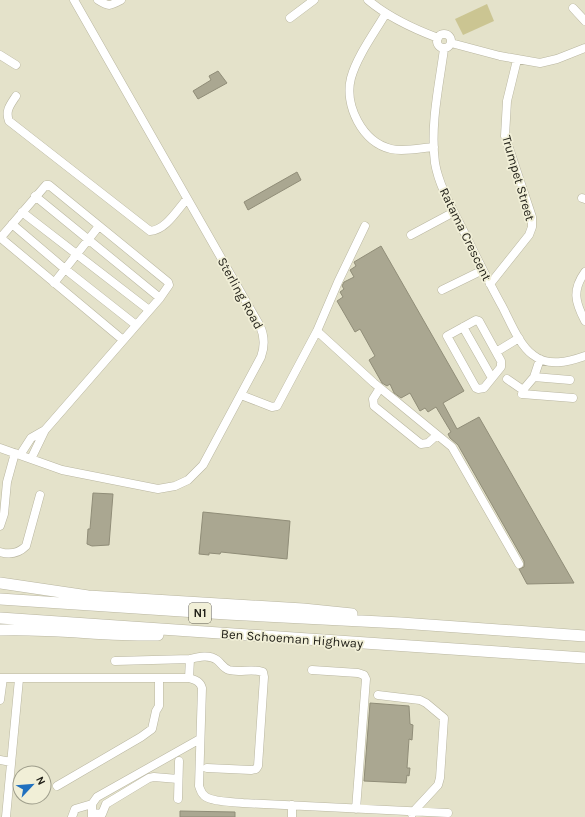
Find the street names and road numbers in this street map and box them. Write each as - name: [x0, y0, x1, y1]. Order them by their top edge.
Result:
- street label: Trumpet Street: [499, 134, 538, 223]
- street label: Ratama Crescent: [436, 185, 495, 283]
- street label: Sterling Road: [215, 255, 266, 332]
- road number: N1: [189, 603, 211, 623]
- street label: Ben Schoeman Highway: [220, 626, 364, 651]

